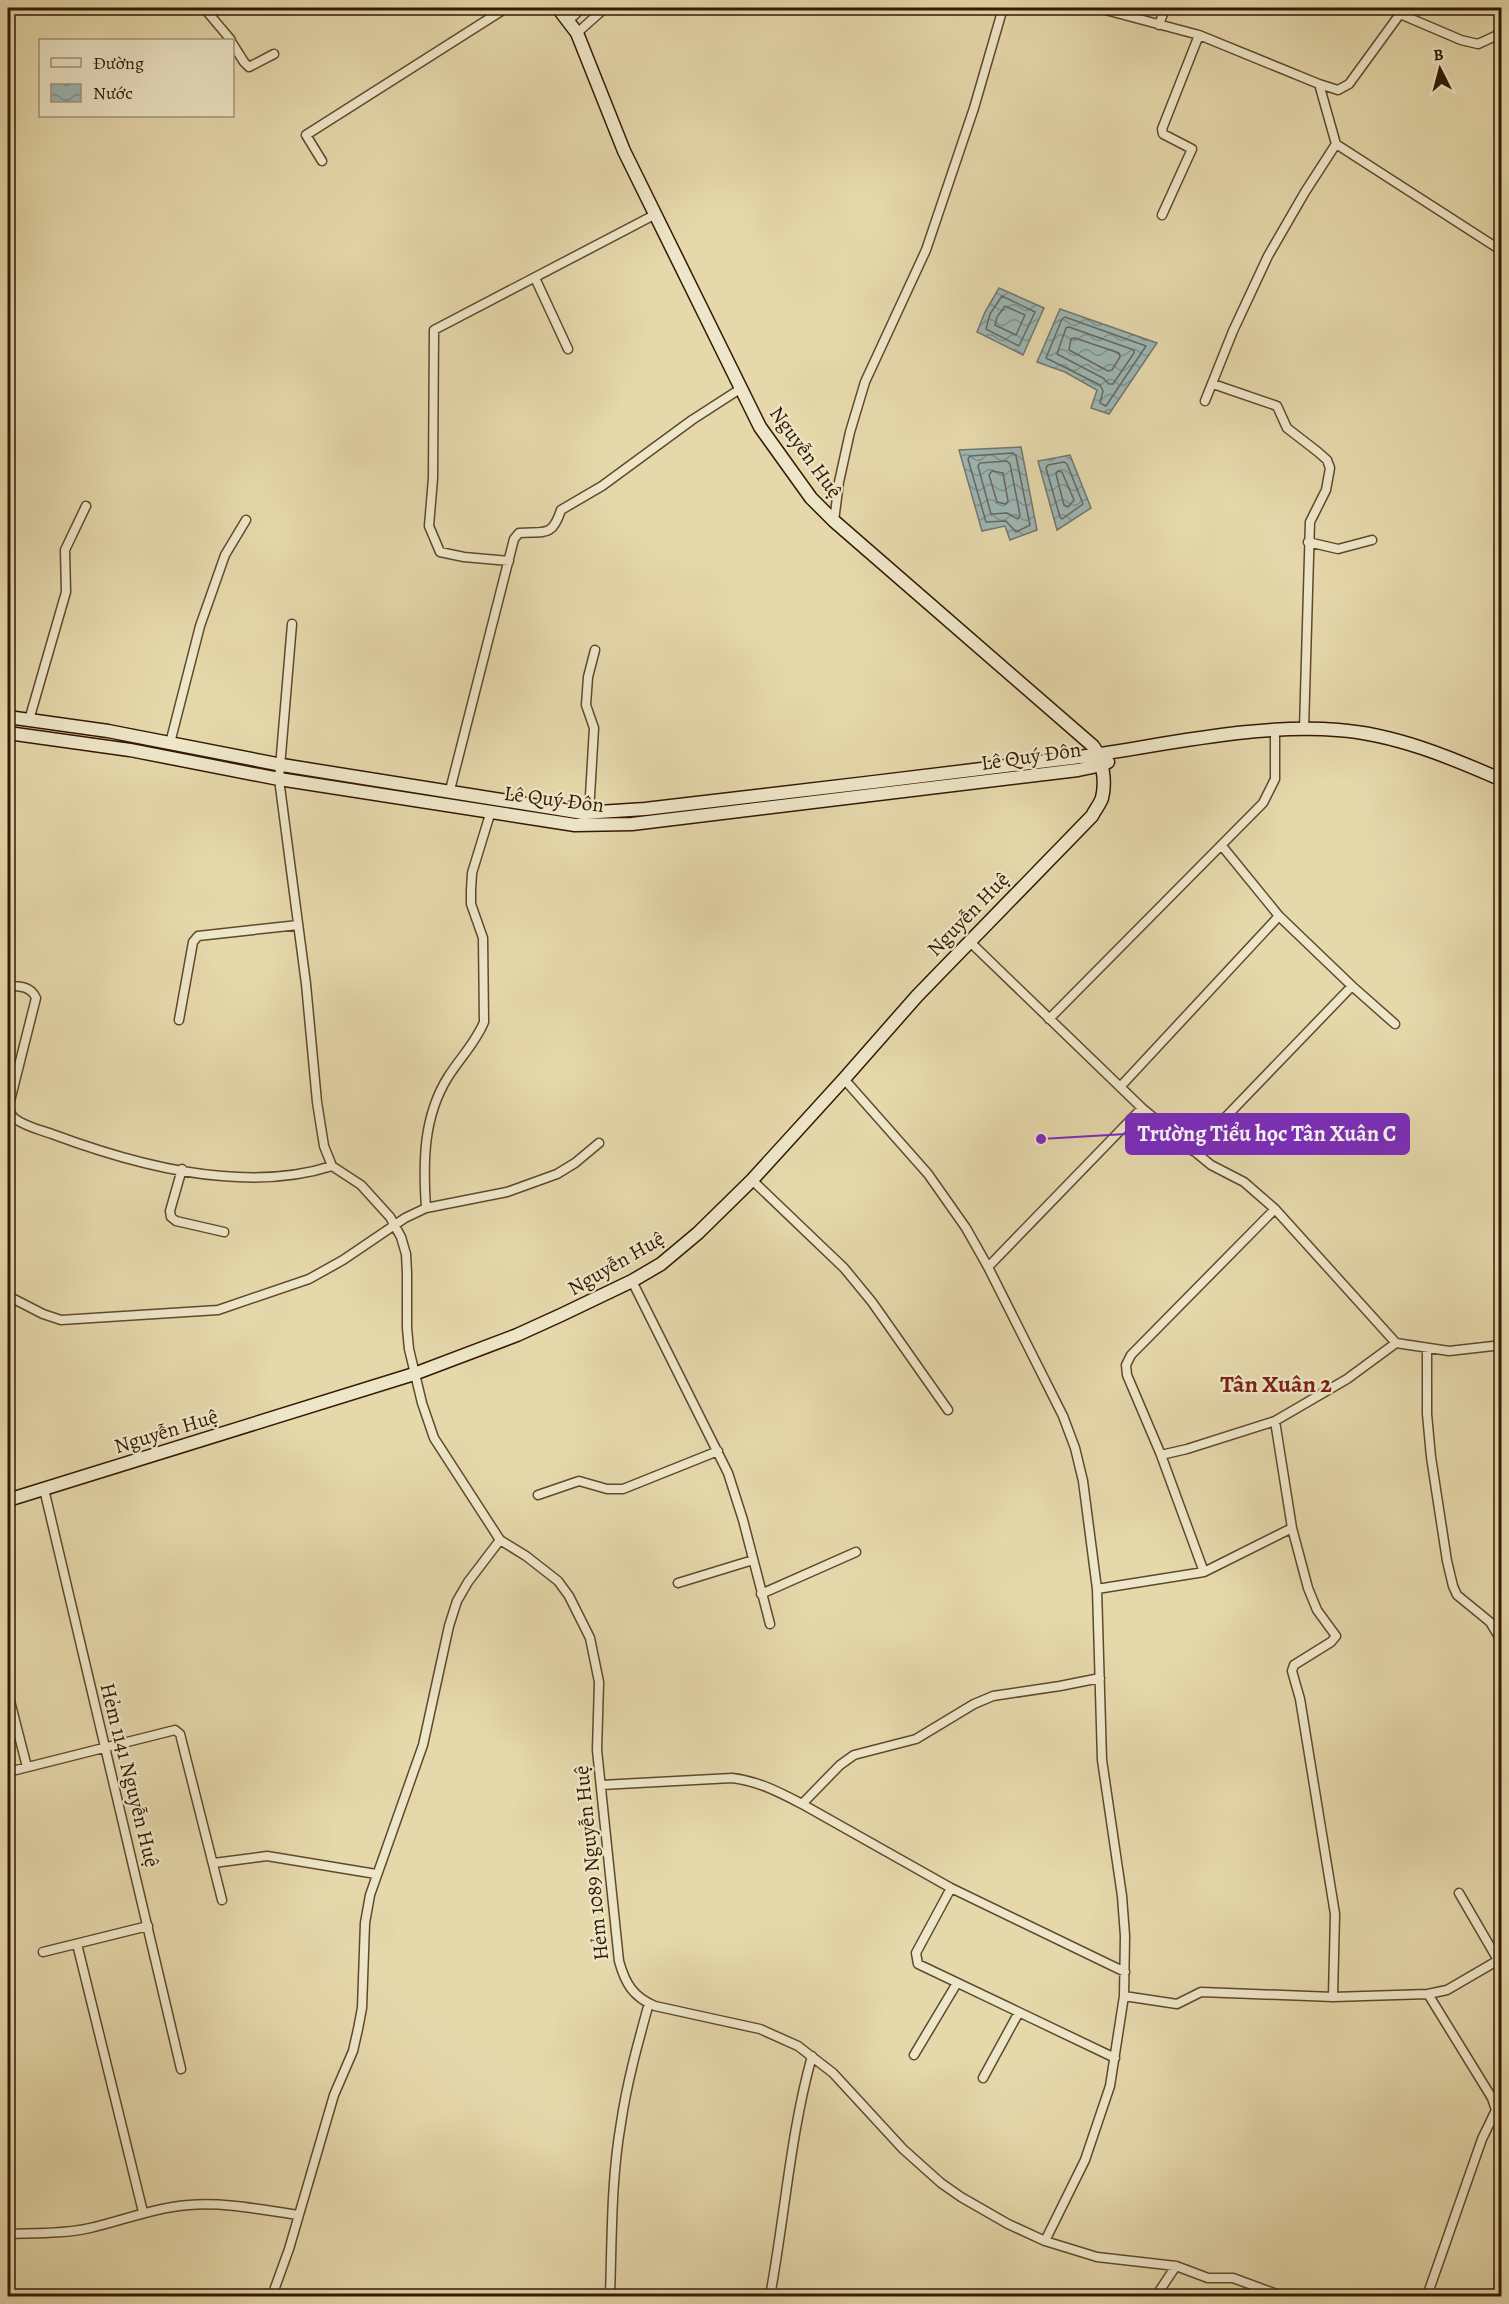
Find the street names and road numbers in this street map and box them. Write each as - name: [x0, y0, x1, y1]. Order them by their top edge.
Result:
- street label: Nguyễn Huệ: [763, 400, 849, 504]
- street label: Lê Quý Đôn: [979, 735, 1083, 777]
- street label: Lê Quý Đôn: [502, 779, 606, 819]
- street label: Nguyễn Huệ: [921, 866, 1015, 962]
- street label: Nguyễn Huệ: [563, 1224, 669, 1302]
- street label: Nguyễn Huệ: [111, 1402, 221, 1460]
- street label: Hẻm 1141 Nguyễn Huệ: [94, 1680, 166, 1870]
- street label: Hẻm 1089 Nguyễn Huệ: [567, 1764, 615, 1962]

